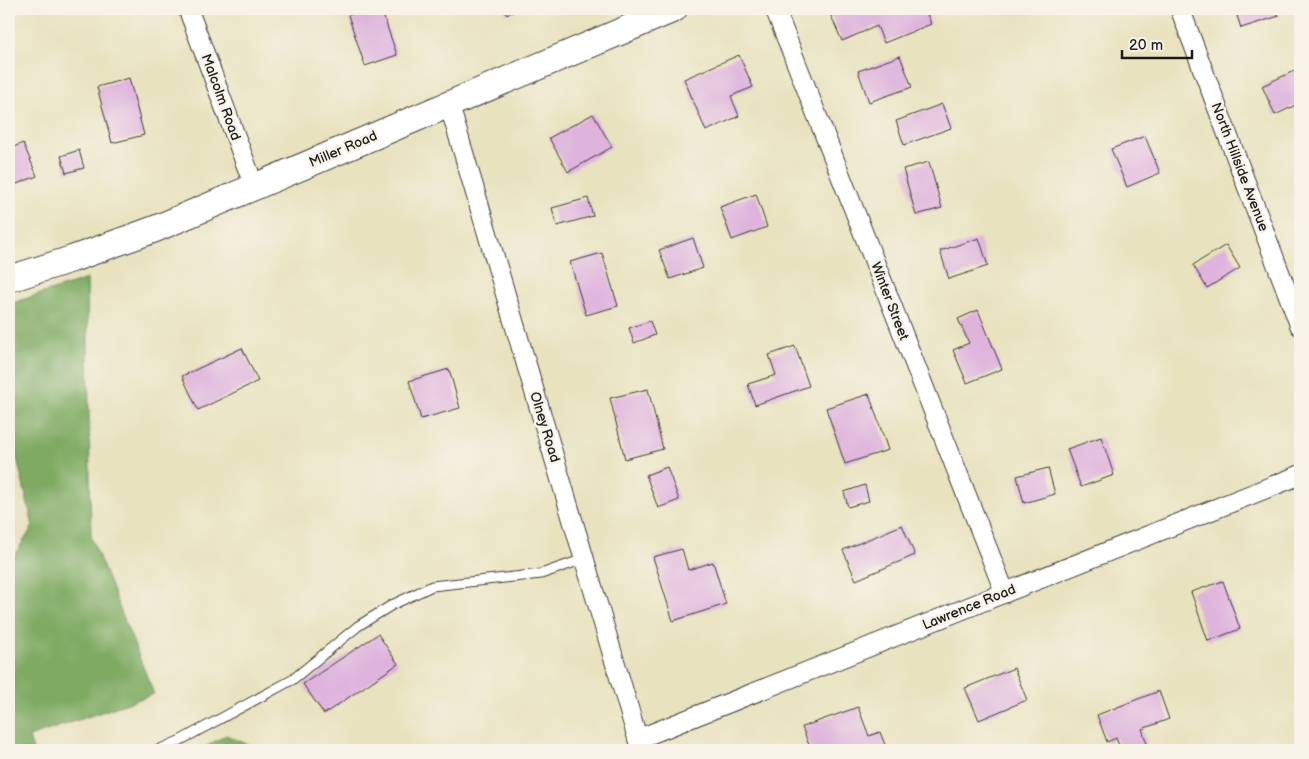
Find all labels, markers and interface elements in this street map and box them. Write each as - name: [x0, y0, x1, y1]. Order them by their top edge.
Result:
- scale bar: [1122, 28, 1192, 60]
- text: 20 m: [1129, 36, 1163, 55]
- street label: Malcolm Road: [197, 51, 245, 143]
- street label: North Hillside Avenue: [1208, 100, 1272, 234]
- street label: Miller Road: [306, 127, 380, 171]
- street label: Winter Street: [867, 259, 913, 343]
- street label: Olney Road: [526, 390, 564, 464]
- street label: Lawrence Road: [920, 581, 1018, 633]

